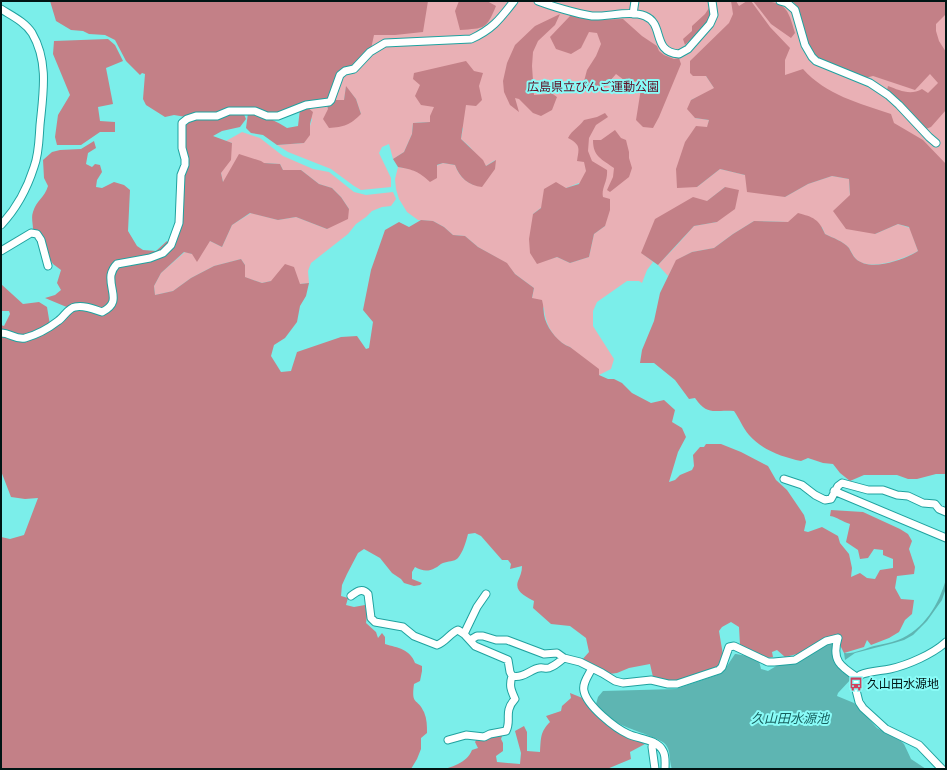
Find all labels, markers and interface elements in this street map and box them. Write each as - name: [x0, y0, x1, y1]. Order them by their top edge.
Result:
- park label: 広島県立びんご運動公園: [527, 79, 659, 95]
- bus stop icon: 久山田水源地: [848, 676, 864, 692]
- place label: 久山田水源地: [867, 676, 939, 692]
- water label: 久山田水源池: [751, 710, 831, 727]

